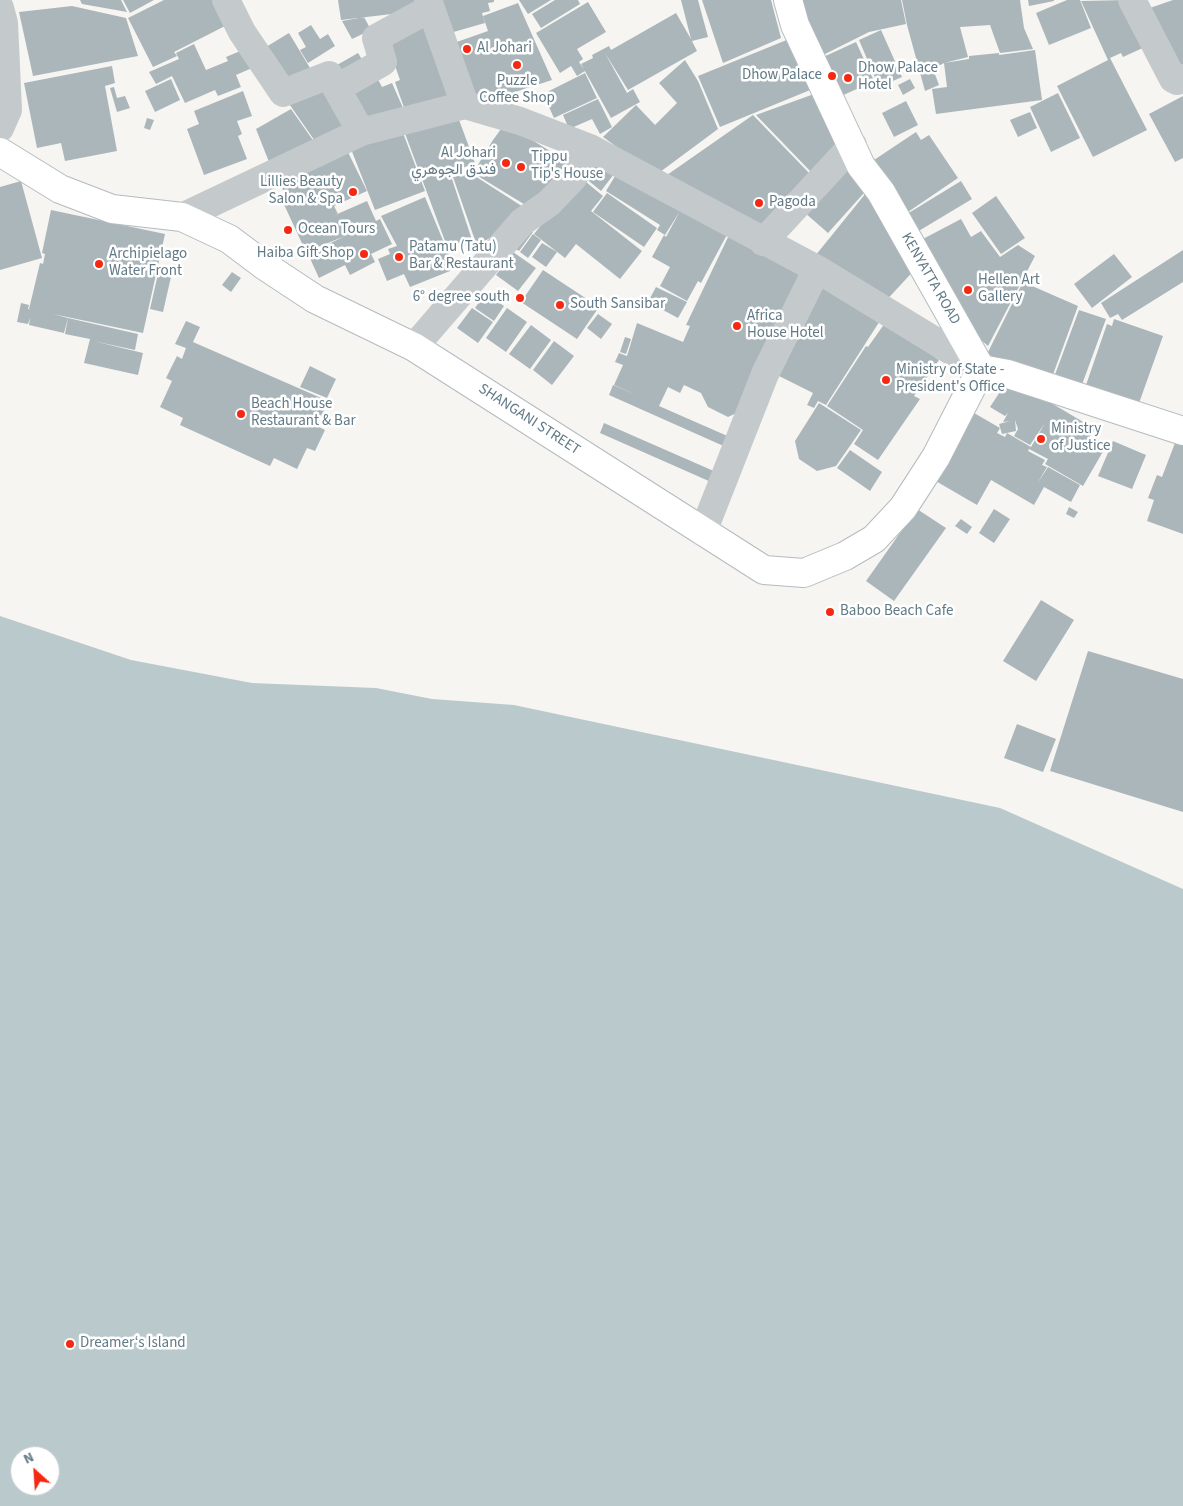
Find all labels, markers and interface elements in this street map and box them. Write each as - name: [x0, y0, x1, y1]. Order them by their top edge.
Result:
- place label: Al Johari: [477, 40, 532, 58]
- marker: Al Johari: [461, 43, 473, 55]
- marker: Puzzle Coffee Shop: [511, 59, 523, 71]
- place label: Dhow Palace Hotel: [858, 60, 938, 95]
- place label: Dhow Palace: [742, 67, 822, 85]
- marker: Dhow Palace: [826, 70, 838, 82]
- marker: Dhow Palace Hotel: [842, 72, 854, 84]
- place label: Puzzle Coffee Shop: [479, 73, 555, 108]
- place label: Al Johari فندق الجوهري: [411, 145, 496, 180]
- place label: Tippu Tip's House: [531, 149, 603, 184]
- marker: Al Johari فندق الجوهري: [500, 157, 512, 169]
- marker: Tippu Tip's House: [515, 161, 527, 173]
- place label: Lillies Beauty Salon & Spa: [260, 174, 343, 209]
- marker: Lillies Beauty Salon & Spa: [347, 186, 359, 198]
- place label: Pagoda: [769, 194, 816, 212]
- marker: Pagoda: [753, 197, 765, 209]
- place label: Ocean Tours: [298, 221, 375, 239]
- marker: Ocean Tours: [282, 224, 294, 236]
- street label: KENYATTA ROAD: [896, 230, 964, 328]
- place label: Patamu (Tatu) Bar & Restaurant: [409, 239, 514, 274]
- place label: Haiba Gift Shop: [257, 245, 354, 263]
- place label: Archipielago Water Front: [109, 246, 187, 281]
- marker: Haiba Gift Shop: [358, 248, 370, 260]
- marker: Patamu (Tatu) Bar & Restaurant: [393, 251, 405, 263]
- marker: Archipielago Water Front: [93, 258, 105, 270]
- place label: Hellen Art Gallery: [978, 272, 1040, 307]
- marker: Hellen Art Gallery: [962, 284, 974, 296]
- place label: 6° degree south: [413, 289, 510, 307]
- marker: 6° degree south: [514, 292, 526, 304]
- place label: South Sansibar: [570, 296, 665, 314]
- marker: South Sansibar: [554, 299, 566, 311]
- place label: Africa House Hotel: [747, 308, 824, 343]
- marker: Africa House Hotel: [731, 320, 743, 332]
- place label: Ministry of State - President's Office: [896, 362, 1005, 397]
- marker: Ministry of State - President's Office: [880, 374, 892, 386]
- street label: SHANGANI STREET: [475, 380, 583, 460]
- place label: Beach House Restaurant & Bar: [251, 396, 356, 431]
- marker: Beach House Restaurant & Bar: [235, 408, 247, 420]
- place label: Ministry of Justice: [1051, 421, 1111, 456]
- marker: Ministry of Justice: [1035, 433, 1047, 445]
- place label: Baboo Beach Cafe: [840, 603, 953, 621]
- marker: Baboo Beach Cafe: [824, 606, 836, 618]
- place label: Dreamer‘s Island: [80, 1335, 186, 1353]
- marker: Dreamer‘s Island: [64, 1338, 76, 1350]
- north arrow: [10, 1446, 60, 1496]
- text: N: [20, 1447, 37, 1469]

